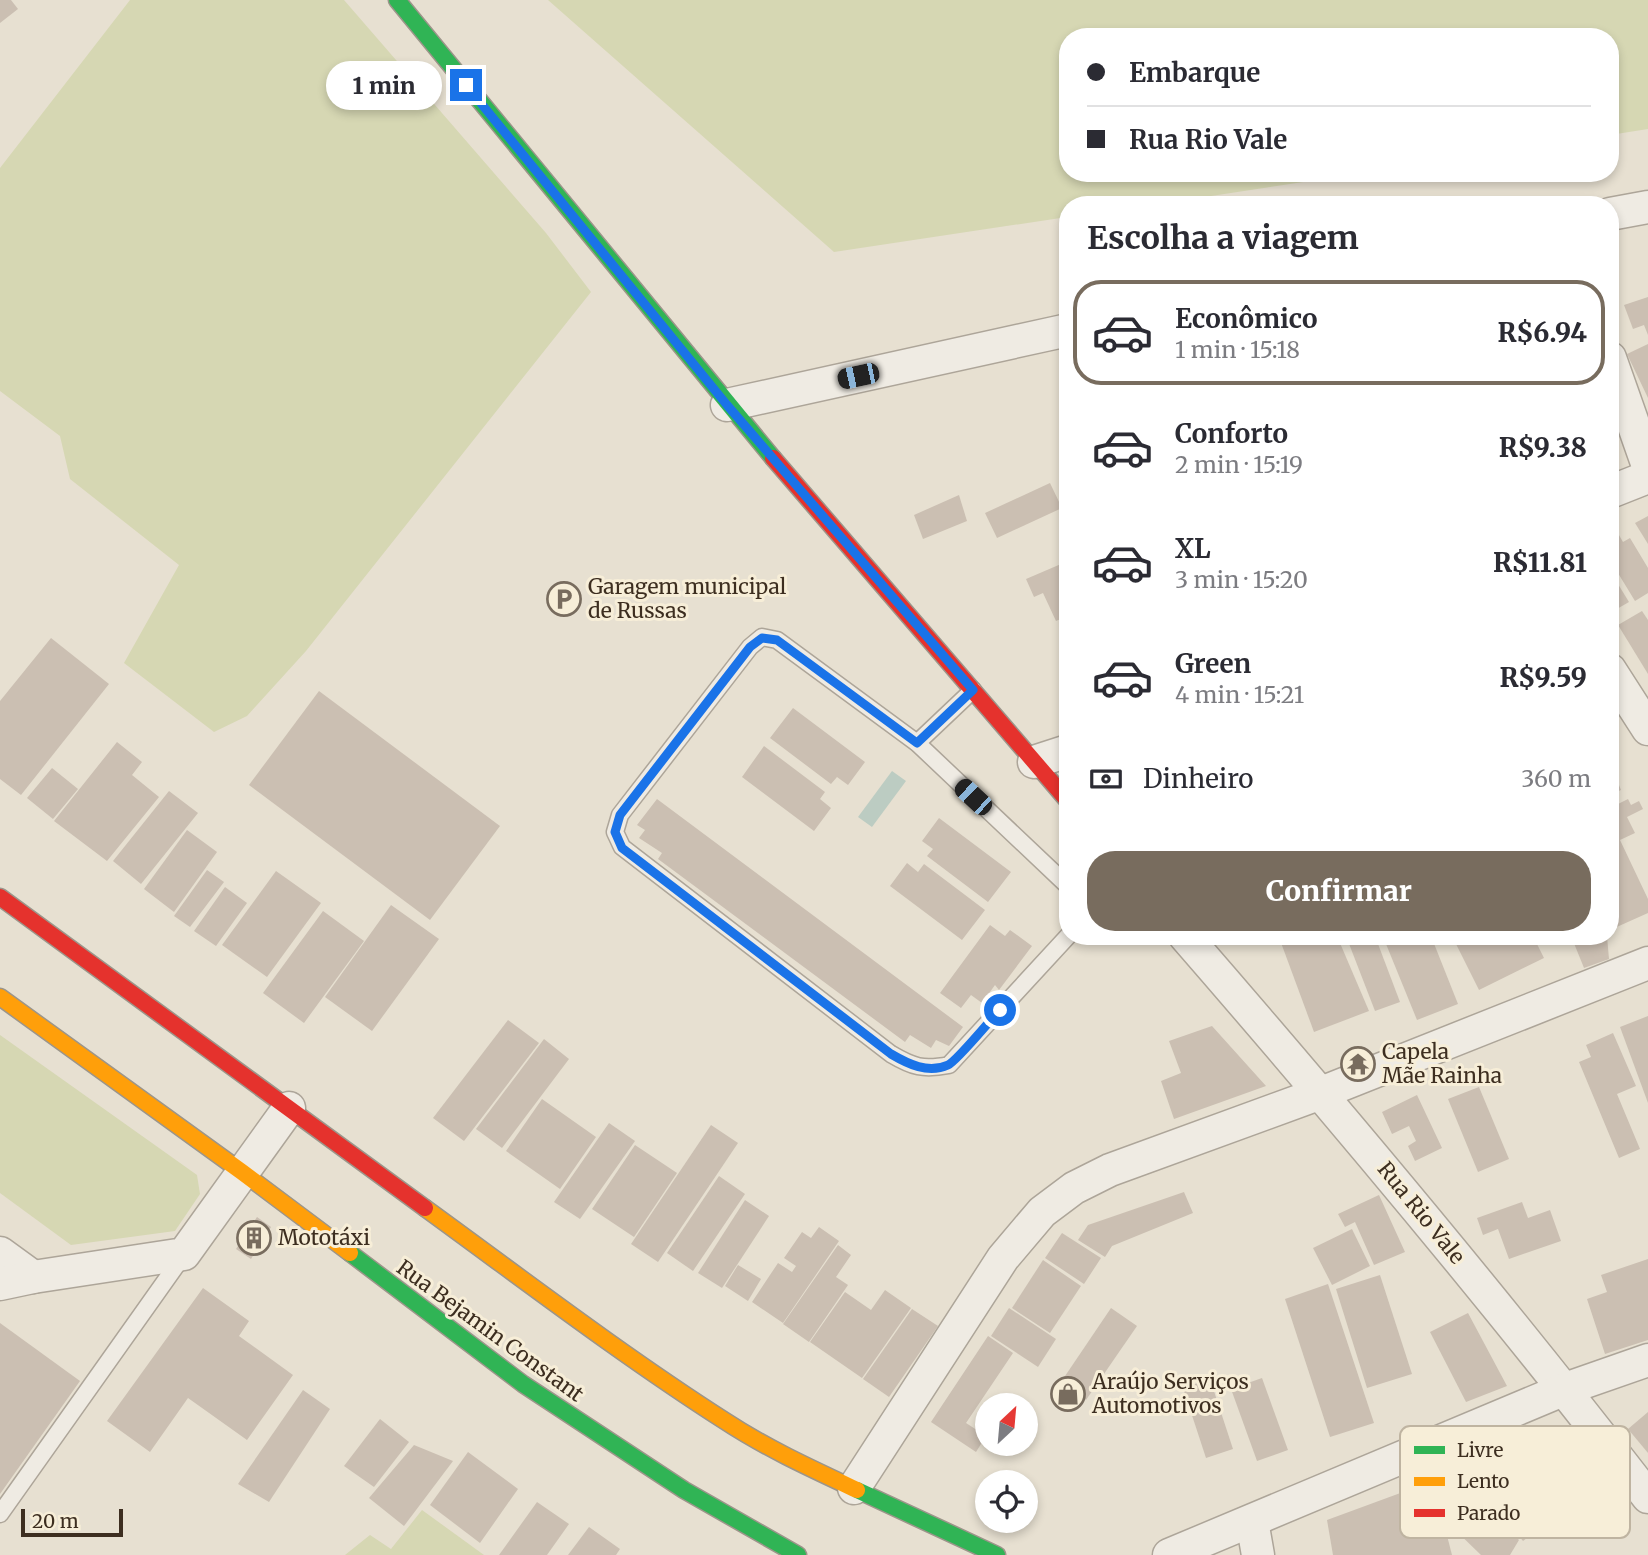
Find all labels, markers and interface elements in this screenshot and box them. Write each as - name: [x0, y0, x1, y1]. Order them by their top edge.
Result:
- text: Embarque: [1129, 56, 1260, 89]
- callout: 1 min: [326, 60, 442, 110]
- route end: [450, 69, 482, 101]
- text: 1 min: [352, 71, 416, 100]
- text: Rua Rio Vale: [1129, 123, 1287, 156]
- text: Escolha a viagem: [1087, 218, 1359, 258]
- icon: car: [1091, 301, 1154, 364]
- text: Econômico: [1175, 302, 1318, 335]
- text: R$6.94: [1498, 316, 1587, 349]
- text: 1 min · 15:18: [1175, 335, 1300, 364]
- car: [836, 361, 881, 391]
- icon: car: [1091, 416, 1154, 479]
- text: Conforto: [1175, 417, 1288, 450]
- text: R$9.38: [1499, 431, 1587, 464]
- text: 2 min · 15:19: [1175, 450, 1303, 479]
- icon: car: [1091, 531, 1154, 594]
- text: XL: [1175, 532, 1211, 565]
- text: R$11.81: [1493, 546, 1587, 579]
- text: 3 min · 15:20: [1175, 565, 1308, 594]
- place label: Garagem municipal de Russas: [588, 573, 787, 624]
- parking icon: Garagem municipal de Russas: [545, 580, 583, 618]
- icon: car: [1091, 646, 1154, 709]
- text: Green: [1175, 647, 1251, 680]
- text: R$9.59: [1500, 661, 1587, 694]
- text: 4 min · 15:21: [1175, 680, 1304, 709]
- icon: cash: [1087, 760, 1125, 798]
- text: Dinheiro: [1143, 762, 1253, 795]
- text: 360 m: [1521, 764, 1591, 793]
- car: [951, 775, 996, 819]
- button: Confirmar: [1087, 851, 1591, 931]
- route start: [984, 994, 1016, 1026]
- place label: Capela Mãe Rainha: [1382, 1038, 1502, 1089]
- temple icon: Capela Mãe Rainha: [1339, 1045, 1377, 1083]
- street label: Rua Rio Vale: [1372, 1156, 1471, 1269]
- building icon: Mototáxi: [235, 1219, 273, 1257]
- place label: Mototáxi: [278, 1224, 370, 1251]
- street label: Rua Bejamin Constant: [392, 1254, 589, 1408]
- place label: Araújo Serviços Automotivos: [1091, 1368, 1249, 1419]
- shop icon: Araújo Serviços Automotivos: [1049, 1375, 1087, 1413]
- north arrow: [975, 1393, 1038, 1456]
- map controls: [975, 1393, 1038, 1533]
- legend: [1400, 1426, 1630, 1538]
- text: Livre: [1457, 1438, 1503, 1462]
- text: Lento: [1457, 1469, 1509, 1493]
- button: locate: [975, 1470, 1038, 1533]
- text: Parado: [1457, 1501, 1520, 1525]
- scale bar: [21, 1506, 122, 1538]
- text: 20 m: [32, 1509, 79, 1533]

